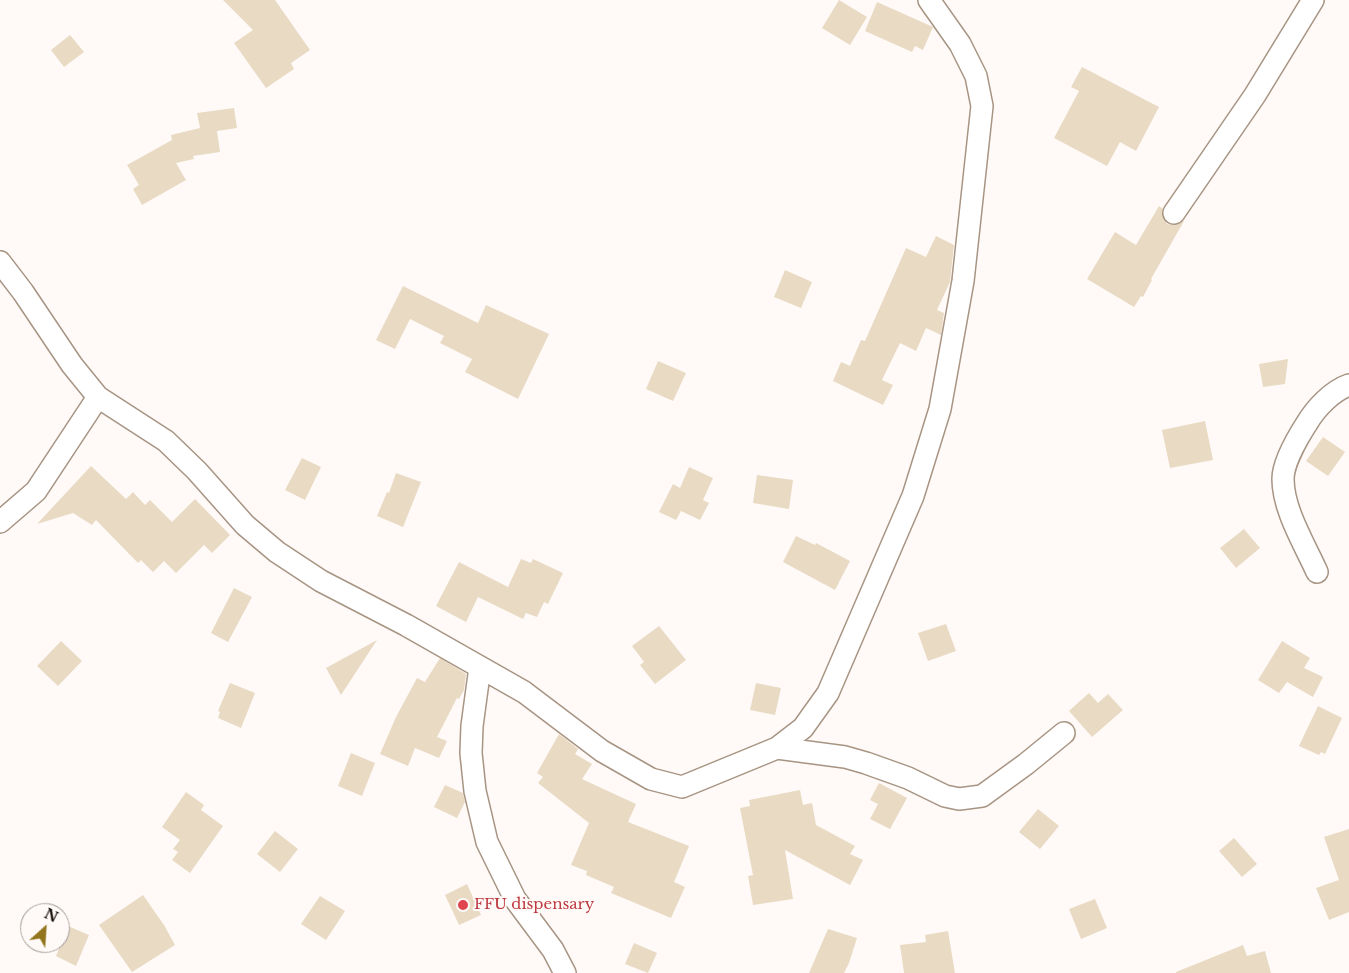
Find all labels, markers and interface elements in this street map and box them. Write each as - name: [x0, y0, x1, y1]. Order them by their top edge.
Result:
- place label: FFU dispensary: [474, 896, 594, 914]
- marker: FFU dispensary: [456, 898, 470, 912]
- north arrow: [20, 903, 70, 953]
- text: N: [41, 904, 61, 926]

